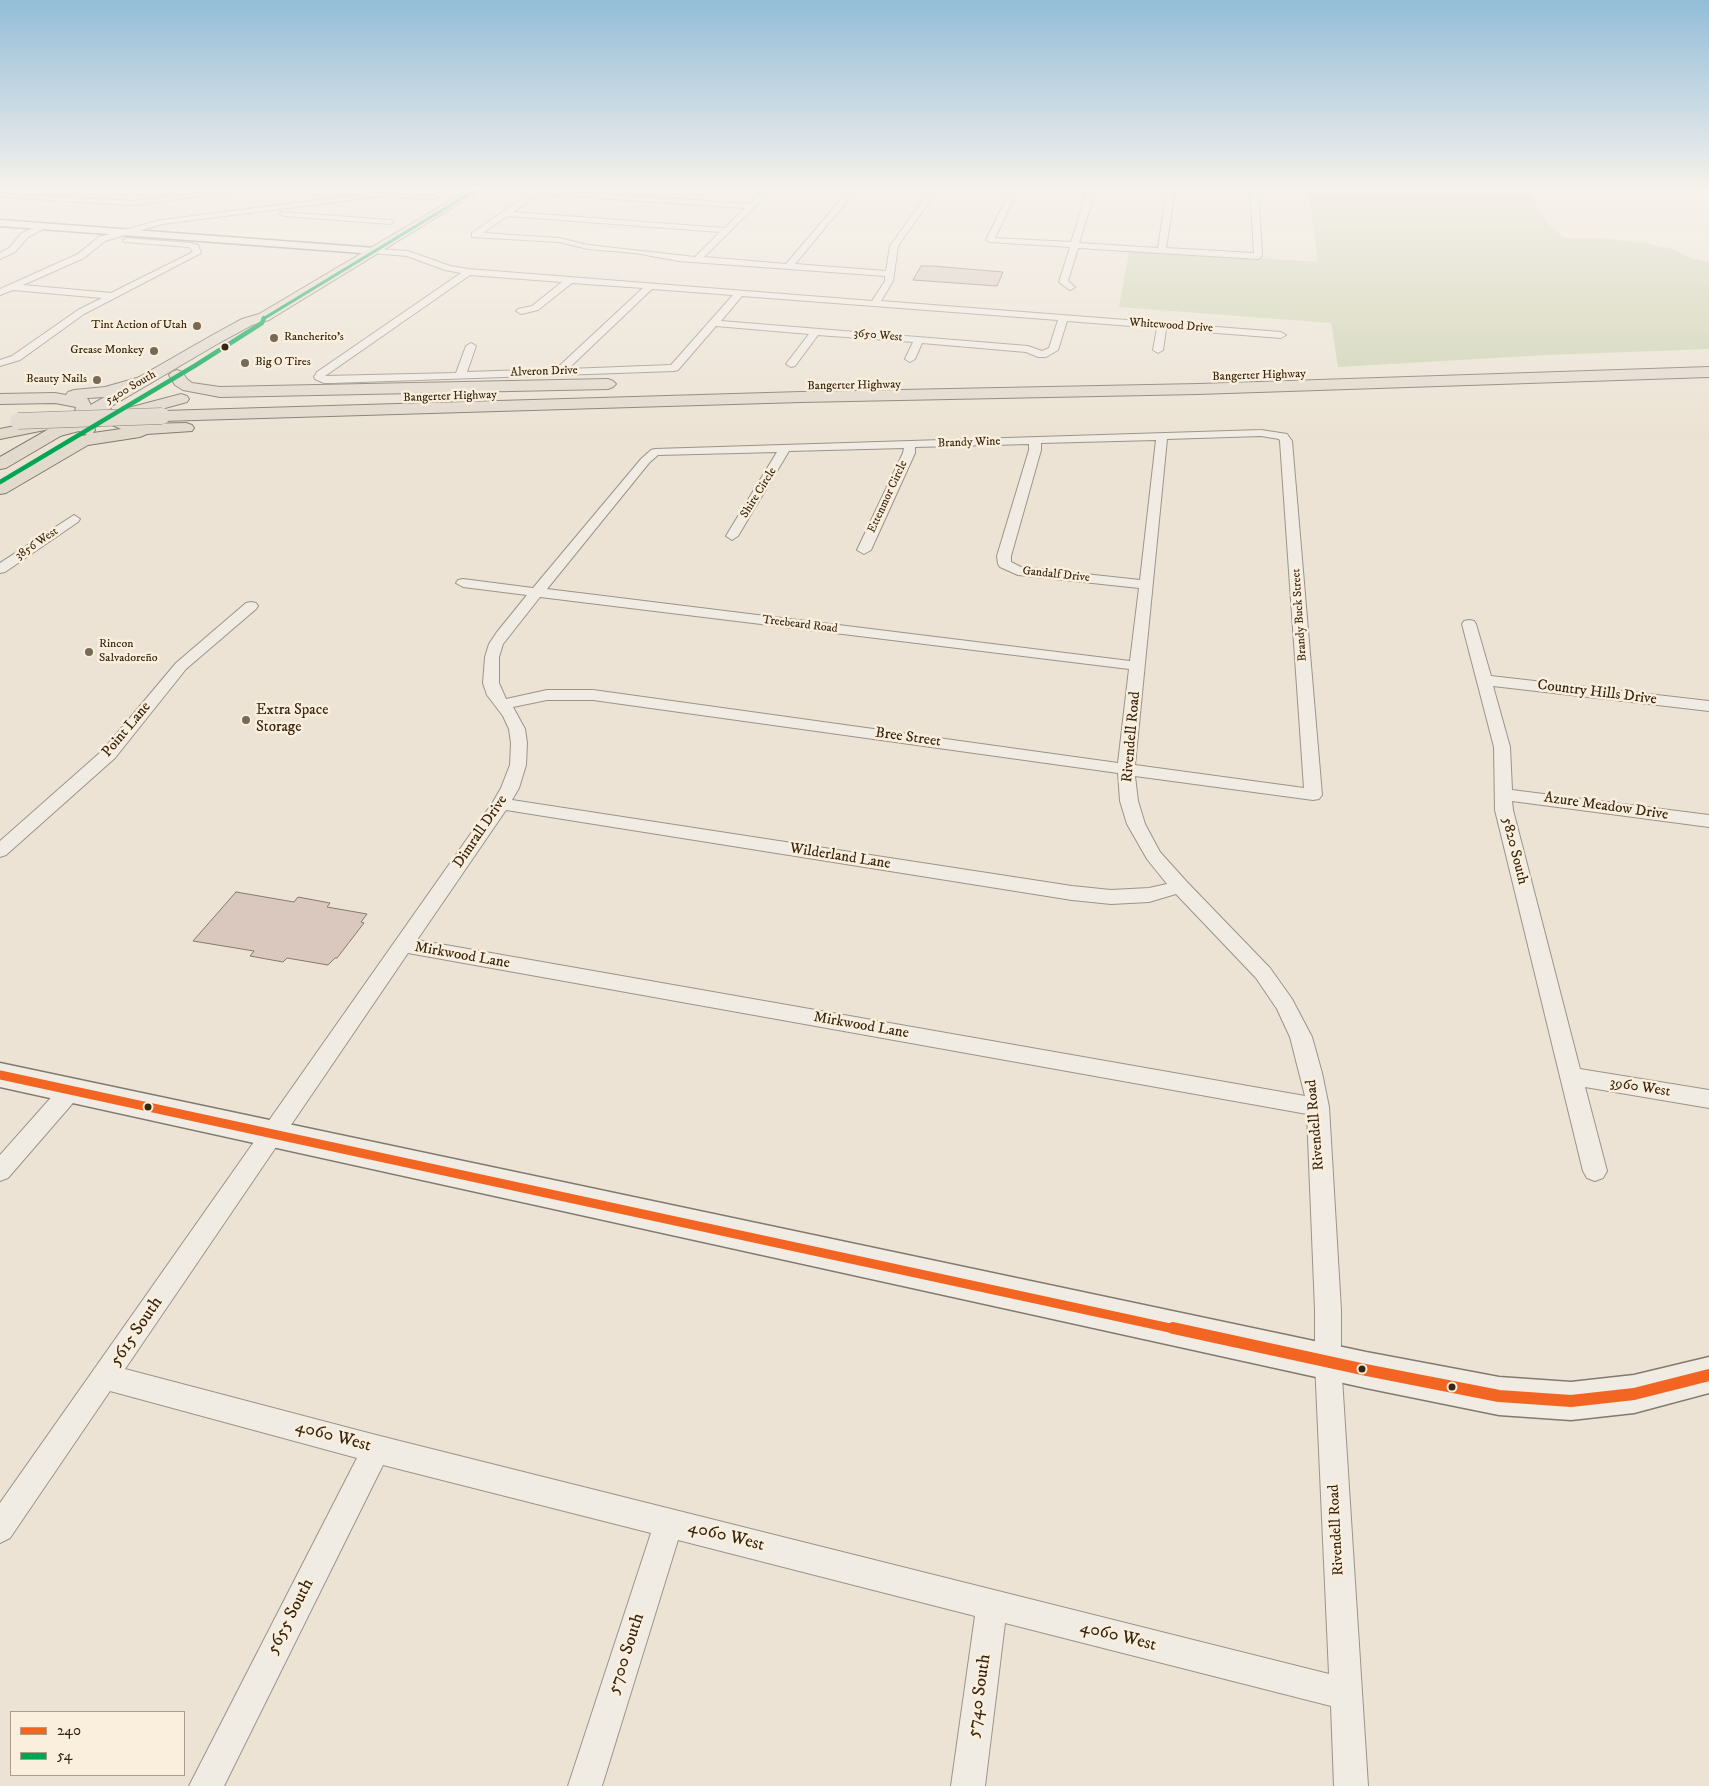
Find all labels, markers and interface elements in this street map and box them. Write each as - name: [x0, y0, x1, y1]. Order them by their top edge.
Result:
- street label: Whitewood Drive: [1129, 316, 1213, 336]
- place label: Tint Action of Utah: [91, 319, 187, 333]
- marker: Tint Action of Utah: [191, 320, 203, 332]
- street label: 3650 West: [853, 327, 903, 345]
- place label: Rancherito's: [284, 331, 344, 345]
- marker: Rancherito's: [268, 332, 280, 344]
- unlabelled marker: [220, 342, 230, 352]
- place label: Grease Monkey: [70, 344, 144, 358]
- marker: Grease Monkey: [148, 345, 160, 357]
- place label: Big O Tires: [255, 356, 311, 370]
- marker: Big O Tires: [239, 357, 251, 369]
- street label: Alveron Drive: [510, 364, 578, 380]
- street label: Bangerter Highway: [1212, 367, 1306, 385]
- street label: 5400 South: [103, 368, 159, 408]
- place label: Beauty Nails: [26, 373, 87, 387]
- marker: Beauty Nails: [91, 374, 103, 386]
- street label: Bangerter Highway: [807, 378, 901, 394]
- street label: Bangerter Highway: [403, 388, 497, 406]
- street label: Brandy Wine: [937, 435, 1001, 451]
- street label: Ettenmor Circle: [865, 458, 911, 536]
- street label: Shire Circle: [738, 465, 780, 521]
- street label: 3856 West: [13, 524, 61, 564]
- street label: Gandalf Drive: [1022, 564, 1090, 586]
- street label: Brandy Buck Street: [1290, 568, 1310, 662]
- street label: Treebeard Road: [762, 613, 838, 637]
- place label: Rincon Salvadoreño: [99, 638, 158, 666]
- marker: Rincon Salvadoreño: [83, 646, 95, 658]
- street label: Country Hills Drive: [1536, 677, 1658, 709]
- street label: Rivendell Road: [1119, 691, 1145, 783]
- street label: Point Lane: [99, 699, 155, 761]
- place label: Extra Space Storage: [256, 702, 328, 737]
- marker: Extra Space Storage: [240, 714, 252, 726]
- street label: Bree Street: [874, 724, 942, 752]
- street label: Azure Meadow Drive: [1543, 789, 1669, 825]
- street label: Dimrall Drive: [450, 792, 512, 872]
- street label: 5820 South: [1497, 816, 1531, 886]
- street label: Wilderland Lane: [788, 840, 892, 874]
- street label: Mirkwood Lane: [413, 939, 511, 973]
- street label: Mirkwood Lane: [812, 1009, 910, 1043]
- street label: 3960 West: [1608, 1074, 1672, 1102]
- street label: Rivendell Road: [1303, 1079, 1329, 1171]
- unlabelled marker: [143, 1102, 153, 1112]
- street label: 5615 South: [106, 1293, 168, 1371]
- unlabelled marker: [1357, 1364, 1367, 1374]
- unlabelled marker: [1447, 1382, 1457, 1392]
- street label: 4060 West: [293, 1416, 373, 1458]
- street label: Rivendell Road: [1326, 1484, 1348, 1576]
- street label: 4060 West: [686, 1517, 766, 1557]
- street label: 5655 South: [263, 1575, 319, 1659]
- street label: 5700 South: [604, 1611, 650, 1697]
- street label: 4060 West: [1078, 1617, 1158, 1657]
- street label: 5740 South: [963, 1653, 997, 1739]
- legend: [10, 1711, 185, 1776]
- text: 240: [57, 1721, 81, 1740]
- text: 54: [57, 1746, 72, 1765]

